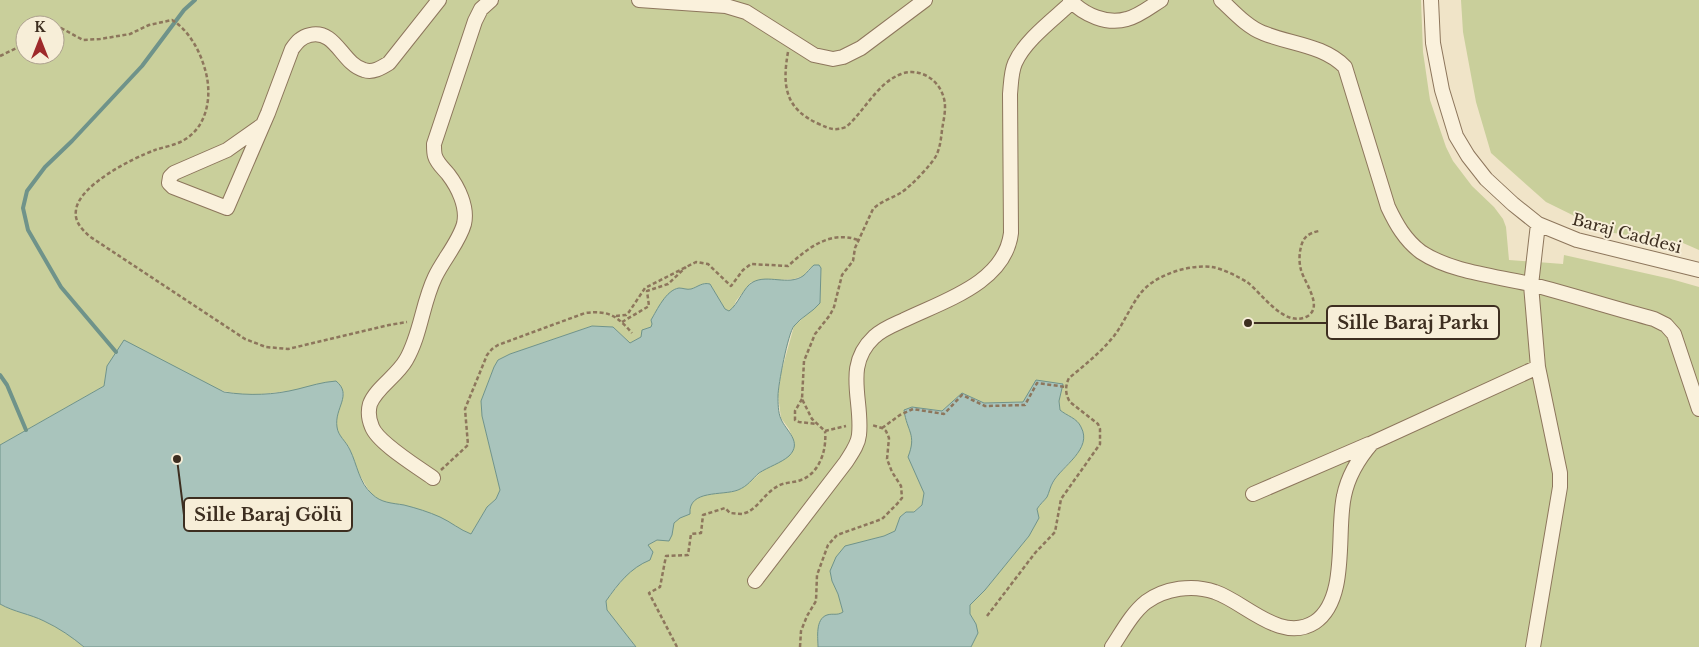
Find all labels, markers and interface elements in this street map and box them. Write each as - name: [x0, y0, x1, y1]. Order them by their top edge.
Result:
- north arrow: [15, 15, 65, 65]
- text: K: [34, 18, 46, 36]
- street label: Baraj Caddesi: [1570, 209, 1684, 257]
- callout: Sille Baraj Parkı: [1327, 306, 1499, 339]
- text: Sille Baraj Parkı: [1337, 312, 1489, 334]
- callout: Sille Baraj Gölü: [184, 498, 352, 531]
- text: Sille Baraj Gölü: [194, 504, 342, 526]

